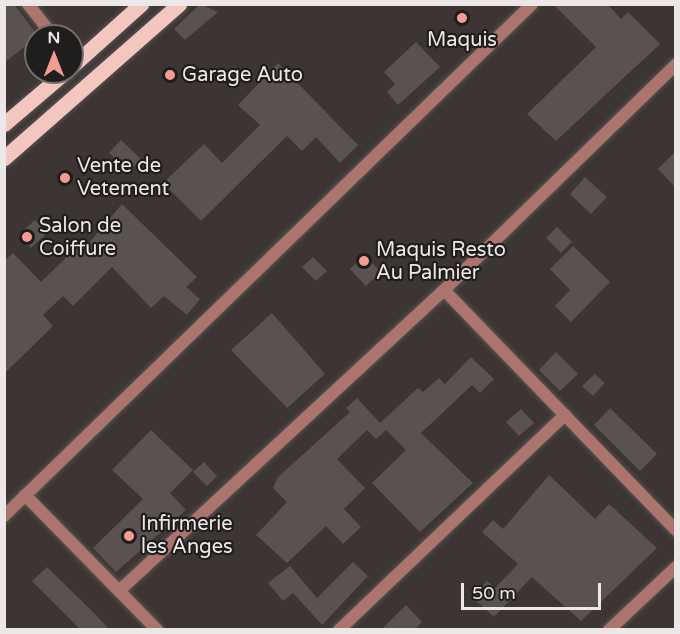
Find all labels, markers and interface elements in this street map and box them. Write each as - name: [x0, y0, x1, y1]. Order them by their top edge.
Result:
- marker: Maquis: [455, 11, 469, 25]
- north arrow: [24, 24, 84, 84]
- text: N: [48, 28, 60, 48]
- place label: Maquis: [427, 28, 497, 52]
- place label: Garage Auto: [182, 63, 303, 87]
- marker: Garage Auto: [163, 68, 177, 82]
- place label: Vente de Vetement: [77, 154, 169, 201]
- marker: Vente de Vetement: [58, 171, 72, 185]
- place label: Salon de Coiffure: [39, 214, 121, 261]
- marker: Salon de Coiffure: [20, 230, 34, 244]
- place label: Maquis Resto Au Palmier: [376, 238, 506, 285]
- marker: Maquis Resto Au Palmier: [357, 254, 371, 268]
- place label: Infirmerie les Anges: [141, 512, 233, 559]
- marker: Infirmerie les Anges: [122, 529, 136, 543]
- scale bar: [464, 571, 604, 609]
- text: 50 m: [472, 582, 516, 604]

